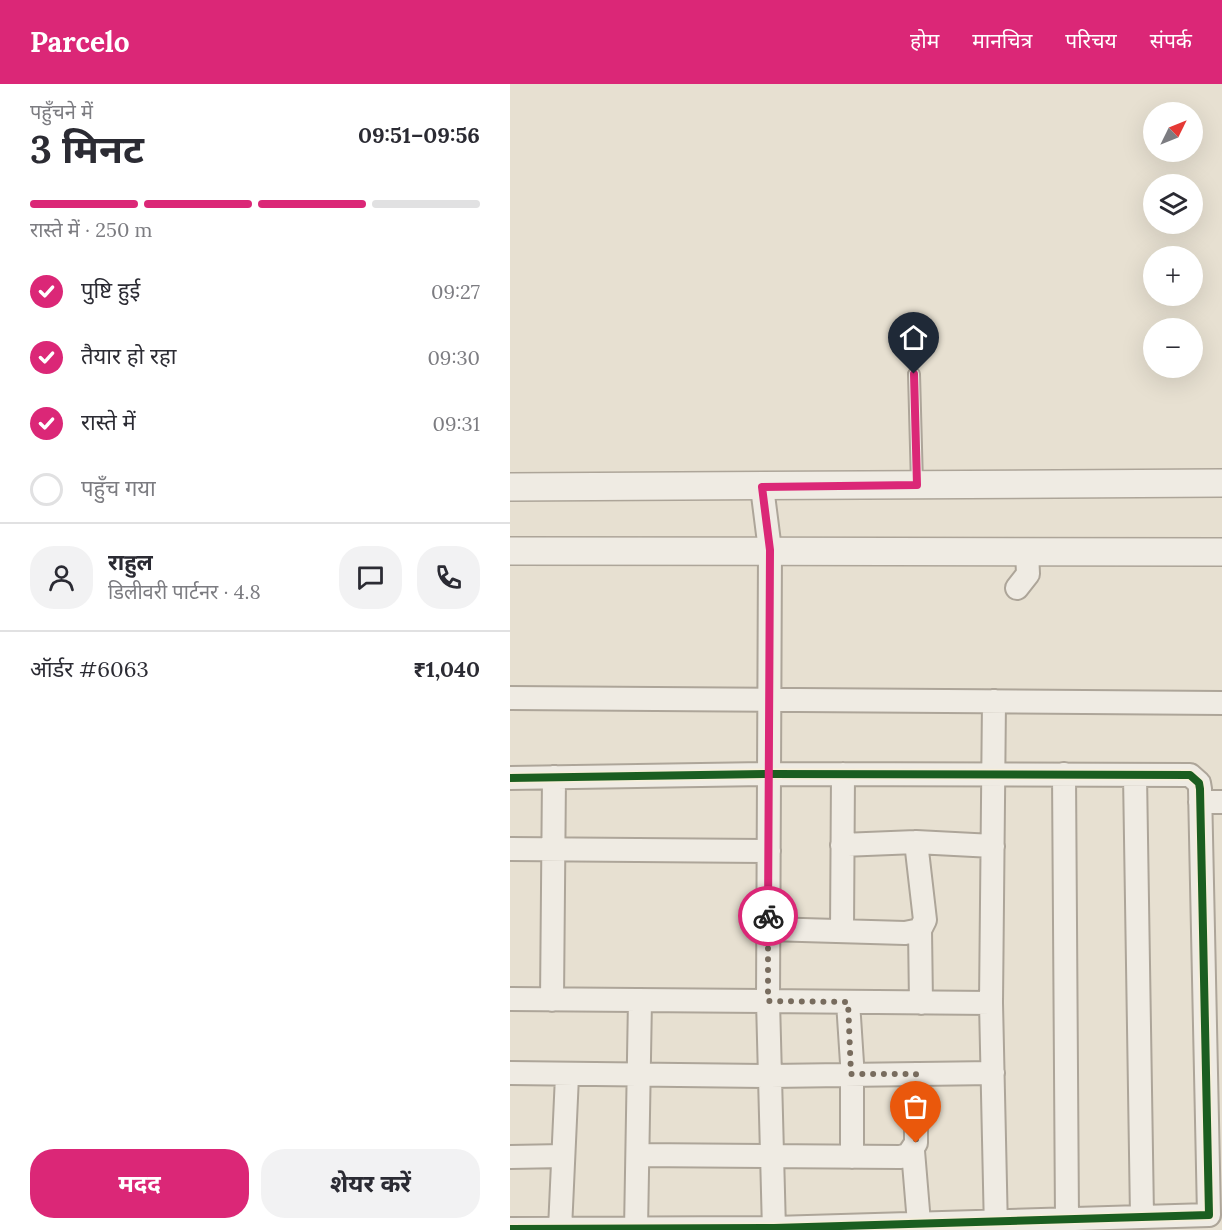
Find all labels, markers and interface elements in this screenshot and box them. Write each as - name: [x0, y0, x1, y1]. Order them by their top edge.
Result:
- text: Parcelo: [30, 24, 130, 60]
- text: होम: [910, 27, 939, 54]
- text: मानचित्र: [972, 27, 1032, 54]
- text: परिचय: [1065, 27, 1117, 54]
- text: संपर्क: [1150, 27, 1192, 54]
- text: पहुँचने में: [30, 99, 93, 124]
- north arrow: [1143, 102, 1203, 162]
- map controls: [1143, 102, 1203, 378]
- text: 09:51–09:56: [358, 121, 480, 149]
- text: 3 मिनट: [30, 124, 144, 174]
- button: layers: [1143, 174, 1203, 234]
- text: रास्ते में · 250 m: [30, 217, 152, 242]
- button: +: [1143, 246, 1203, 306]
- icon: check: [30, 275, 63, 308]
- text: पुष्टि हुई: [81, 276, 140, 304]
- text: 09:27: [431, 279, 480, 304]
- pin: [888, 312, 939, 374]
- button: −: [1143, 318, 1203, 378]
- icon: home: [897, 321, 930, 354]
- icon: check: [30, 341, 63, 374]
- text: तैयार हो रहा: [81, 342, 176, 370]
- text: 09:30: [427, 345, 480, 370]
- icon: check: [30, 407, 63, 440]
- text: रास्ते में: [81, 408, 136, 436]
- text: 09:31: [433, 411, 480, 436]
- text: पहुँच गया: [81, 474, 156, 502]
- button: person: [30, 546, 93, 609]
- button: chat: [339, 546, 402, 609]
- button: phone: [417, 546, 480, 609]
- text: राहुल: [108, 548, 153, 576]
- text: डिलीवरी पार्टनर · 4.8: [108, 579, 261, 604]
- text: ऑर्डर #6063: [30, 655, 149, 683]
- text: ₹1,040: [413, 655, 480, 683]
- courier: [738, 886, 798, 946]
- icon: bike: [752, 900, 785, 933]
- pin: [890, 1081, 941, 1143]
- icon: bag: [899, 1090, 932, 1123]
- button: मदद: [30, 1149, 249, 1218]
- button: शेयर करें: [261, 1149, 480, 1218]

